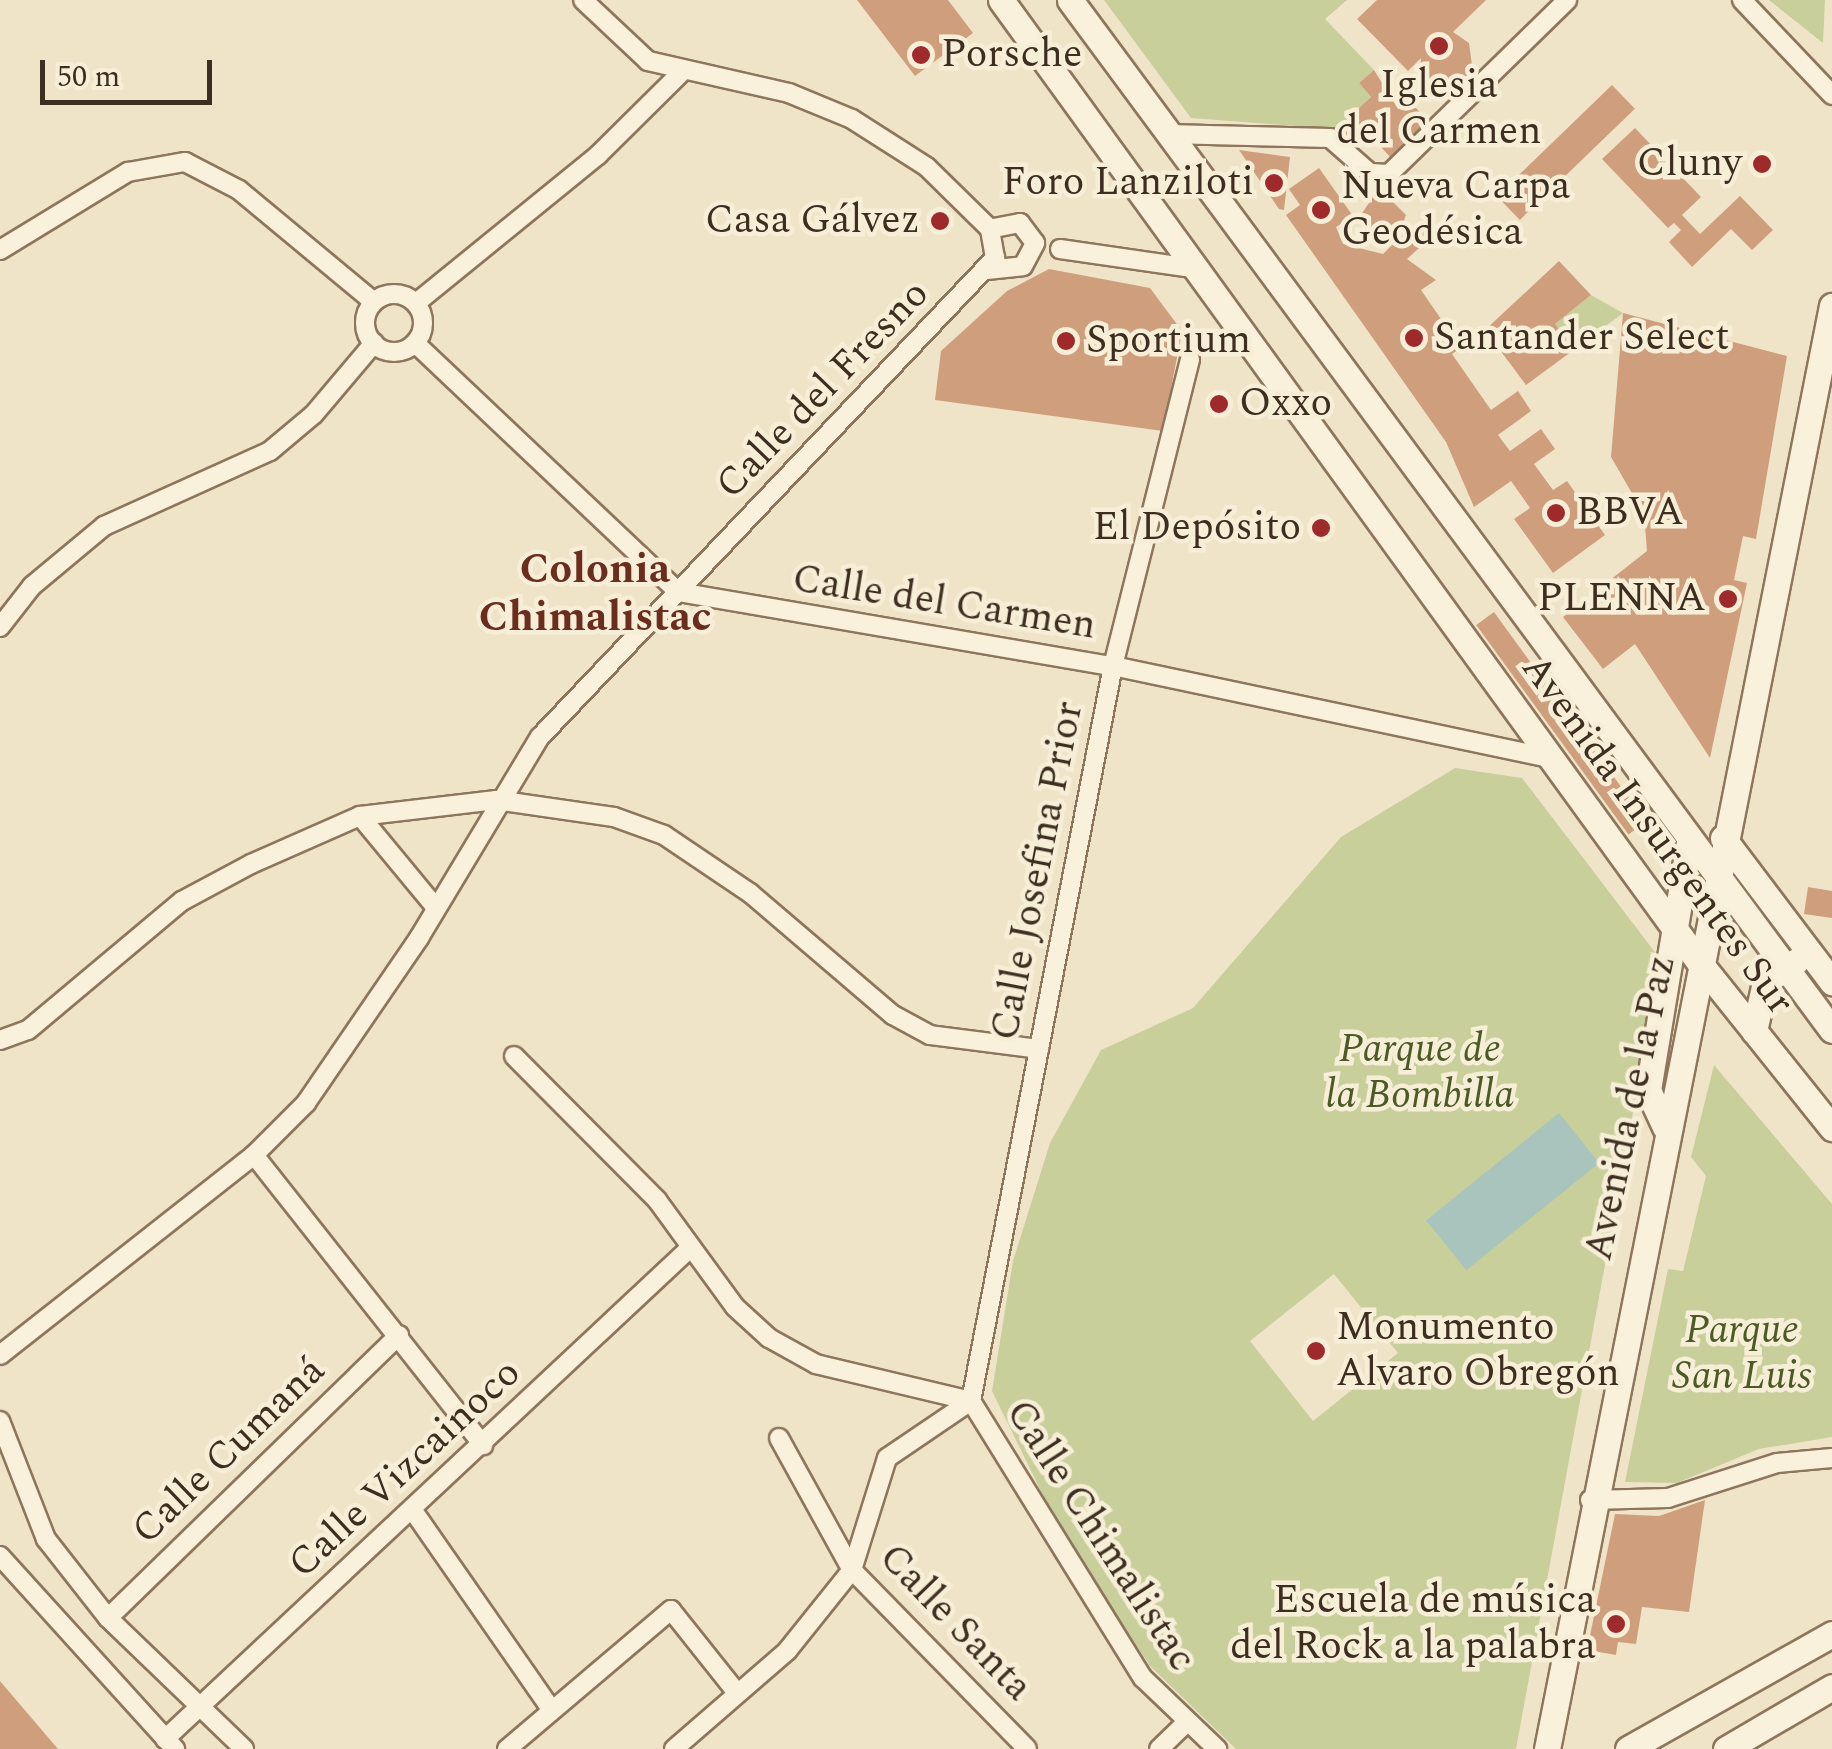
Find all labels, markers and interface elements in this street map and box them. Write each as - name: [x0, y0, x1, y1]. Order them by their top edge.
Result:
- place label: Porsche: [941, 31, 1082, 79]
- marker: Iglesia del Carmen: [1428, 35, 1450, 57]
- scale bar: [45, 40, 218, 102]
- marker: Porsche: [910, 44, 932, 66]
- text: 50 m: [57, 54, 120, 100]
- place label: Iglesia del Carmen: [1337, 62, 1541, 156]
- place label: Cluny: [1637, 140, 1742, 188]
- marker: Cluny: [1751, 153, 1773, 175]
- place label: Foro Lanziloti: [1002, 159, 1254, 207]
- place label: Nueva Carpa Geodésica: [1341, 163, 1570, 257]
- marker: Foro Lanziloti: [1263, 172, 1285, 194]
- place label: Casa Gálvez: [705, 197, 920, 245]
- marker: Nueva Carpa Geodésica: [1310, 199, 1332, 221]
- marker: Casa Gálvez: [929, 210, 951, 232]
- street label: Calle del Fresno: [707, 271, 939, 509]
- place label: Santander Select: [1434, 314, 1729, 362]
- place label: Sportium: [1086, 317, 1251, 365]
- marker: Santander Select: [1403, 327, 1425, 349]
- marker: Sportium: [1055, 330, 1077, 352]
- place label: Oxxo: [1239, 380, 1332, 428]
- marker: Oxxo: [1208, 393, 1230, 415]
- place label: BBVA: [1576, 489, 1684, 537]
- marker: BBVA: [1545, 502, 1567, 524]
- place label: El Depósito: [1093, 504, 1301, 552]
- marker: El Depósito: [1310, 517, 1332, 539]
- district label: Colonia Chimalistac: [478, 545, 712, 644]
- street label: Calle del Carmen: [789, 555, 1099, 651]
- place label: PLENNA: [1537, 575, 1706, 623]
- marker: PLENNA: [1715, 586, 1741, 612]
- street label: Avenida Insurgentes Sur: [1510, 646, 1804, 1024]
- street label: Calle Josefina Prior: [982, 698, 1094, 1044]
- street label: Avenida de la Paz: [1575, 951, 1687, 1265]
- park label: Parque de la Bombilla: [1326, 1026, 1514, 1120]
- place label: Monumento Alvaro Obregón: [1336, 1304, 1620, 1398]
- park label: Parque San Luis: [1672, 1307, 1812, 1401]
- marker: Monumento Alvaro Obregón: [1305, 1340, 1327, 1362]
- street label: Calle Cumaná: [123, 1347, 335, 1555]
- street label: Calle Vizcainoco: [279, 1349, 531, 1589]
- street label: Calle Chimalistac: [994, 1391, 1206, 1681]
- street label: Calle Santa: [868, 1534, 1042, 1712]
- place label: Escuela de música del Rock a la palabra: [1230, 1577, 1596, 1671]
- marker: Escuela de música del Rock a la palabra: [1605, 1613, 1627, 1635]

